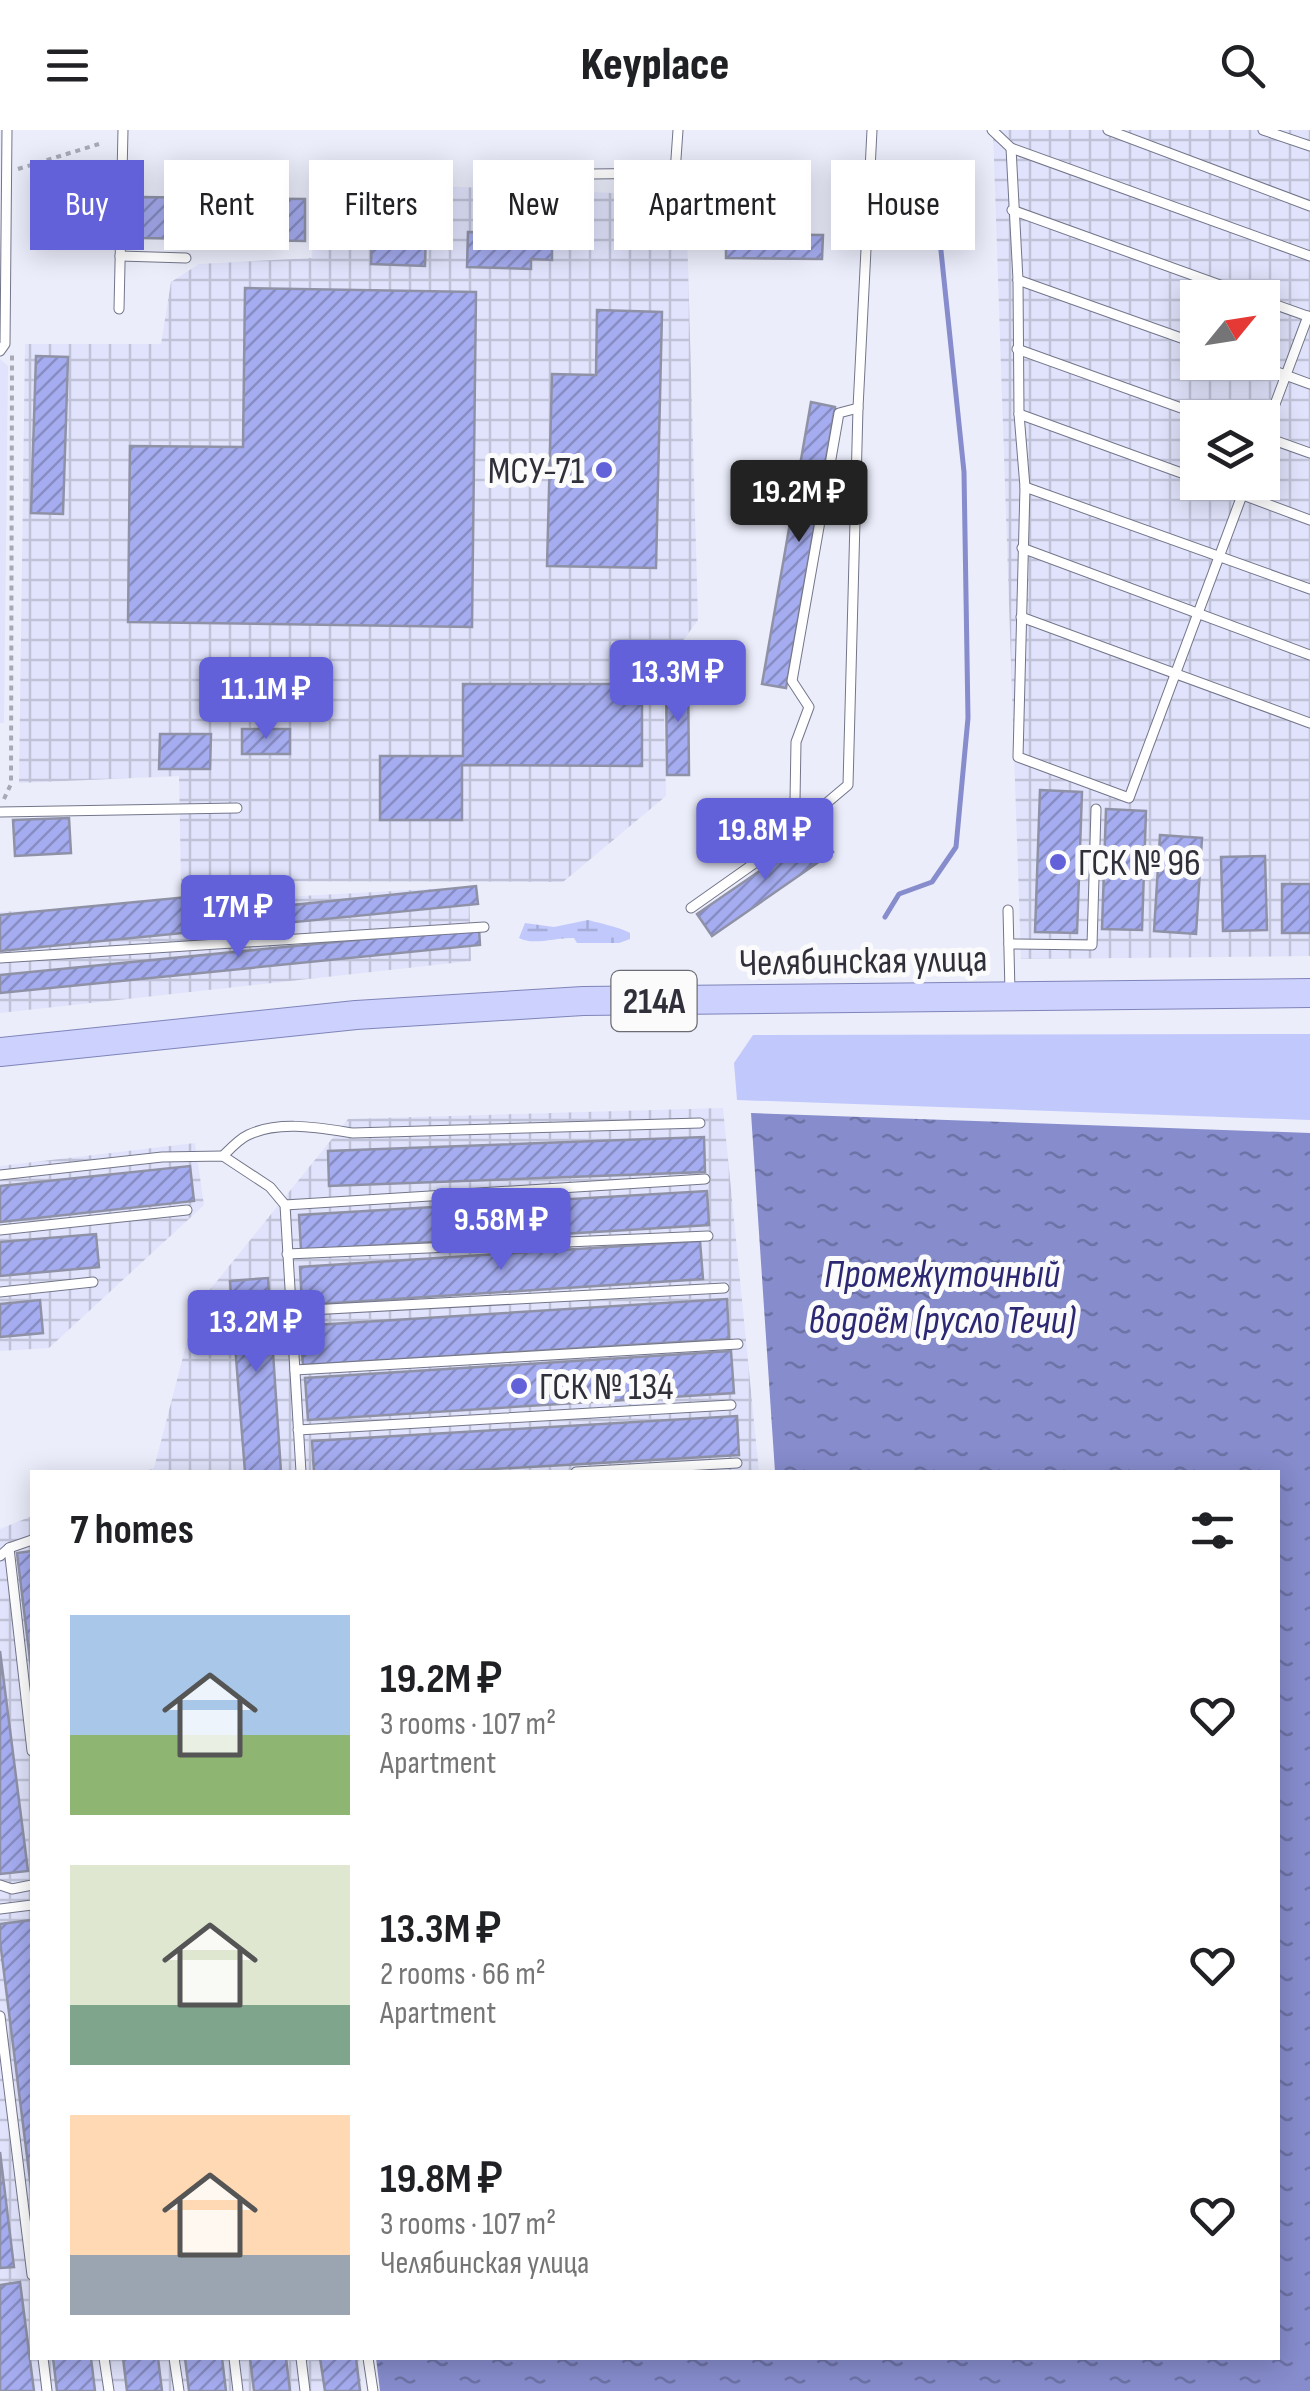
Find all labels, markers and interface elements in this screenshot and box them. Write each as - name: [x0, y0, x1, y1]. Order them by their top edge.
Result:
- icon: menu: [40, 38, 95, 93]
- text: Keyplace: [581, 38, 729, 93]
- icon: search: [1215, 38, 1270, 93]
- chip: Buy: [30, 160, 144, 250]
- chip: Rent: [164, 160, 289, 250]
- chip: Filters: [309, 160, 453, 250]
- chip: New: [473, 160, 594, 250]
- chip: Apartment: [614, 160, 811, 250]
- chip: House: [831, 160, 975, 250]
- north arrow: [1180, 280, 1280, 380]
- map controls: [1180, 280, 1280, 500]
- button: layers: [1180, 400, 1280, 500]
- place label: МСУ-71: [488, 449, 584, 494]
- marker: МСУ-71: [593, 459, 615, 481]
- pin: 19.2M ₽: [707, 460, 891, 545]
- text: 19.2M ₽: [752, 473, 846, 512]
- pin: 13.3M ₽: [586, 640, 770, 725]
- text: 13.3M ₽: [632, 653, 724, 692]
- pin: 11.1M ₽: [174, 657, 358, 742]
- text: 11.1M ₽: [221, 670, 311, 709]
- pin: 19.8M ₽: [673, 798, 857, 883]
- text: 19.8M ₽: [718, 811, 812, 850]
- place label: ГСК № 96: [1078, 841, 1201, 886]
- marker: ГСК № 96: [1047, 851, 1069, 873]
- pin: 17M ₽: [168, 875, 308, 960]
- text: 17M ₽: [203, 888, 273, 927]
- street label: Челябинская улица: [738, 937, 988, 986]
- road number: 214А: [612, 971, 696, 1031]
- pin: 9.58M ₽: [409, 1188, 593, 1273]
- text: 9.58M ₽: [454, 1201, 549, 1240]
- water label: Промежуточный водоём (русло Течи): [809, 1251, 1076, 1345]
- pin: 13.2M ₽: [164, 1290, 348, 1375]
- text: 13.2M ₽: [210, 1303, 302, 1342]
- place label: ГСК № 134: [539, 1365, 674, 1410]
- marker: ГСК № 134: [508, 1375, 530, 1397]
- icon: filters: [1185, 1503, 1240, 1558]
- text: 7 homes: [70, 1505, 194, 1556]
- text: 19.2M ₽: [380, 1654, 502, 1705]
- icon: home: [150, 1655, 270, 1775]
- icon: heart: [1185, 1688, 1240, 1743]
- text: 3 rooms · 107 m²: [380, 1705, 556, 1744]
- text: Apartment: [380, 1744, 496, 1783]
- text: 13.3M ₽: [380, 1904, 501, 1955]
- icon: home: [150, 1905, 270, 2025]
- icon: heart: [1185, 1938, 1240, 1993]
- text: 2 rooms · 66 m²: [380, 1955, 546, 1994]
- text: Apartment: [380, 1994, 496, 2033]
- text: 19.8M ₽: [380, 2154, 503, 2205]
- icon: home: [150, 2155, 270, 2275]
- icon: heart: [1185, 2188, 1240, 2243]
- text: 3 rooms · 107 m²: [380, 2205, 556, 2244]
- text: Челябинская улица: [380, 2244, 589, 2283]

